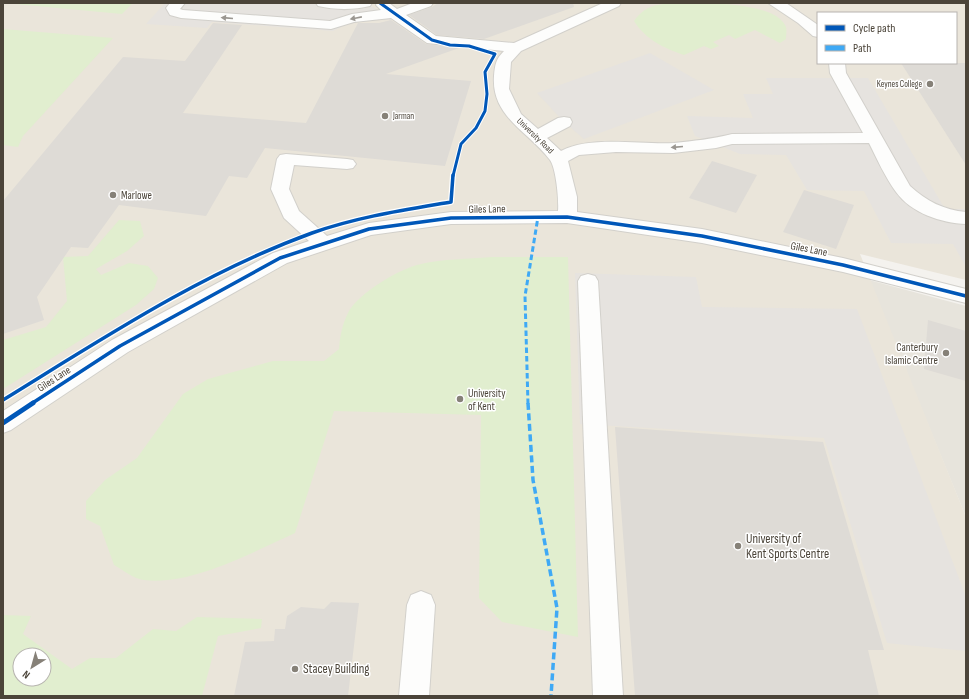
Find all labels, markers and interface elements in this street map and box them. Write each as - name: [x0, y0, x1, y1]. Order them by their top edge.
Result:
- legend: [817, 12, 957, 64]
- one-way arrow: [221, 14, 233, 21]
- one-way arrow: [349, 15, 362, 21]
- text: Cycle path: [853, 21, 895, 36]
- text: Path: [853, 41, 871, 56]
- place label: Keynes College: [877, 79, 922, 90]
- marker: Keynes College: [925, 79, 935, 89]
- marker: Jarman: [380, 111, 390, 121]
- place label: Jarman: [392, 111, 414, 122]
- street label: University Road: [514, 116, 556, 156]
- one-way arrow: [671, 144, 683, 151]
- place label: Marlowe: [121, 189, 152, 202]
- marker: Marlowe: [108, 190, 118, 200]
- street label: Giles Lane: [468, 202, 506, 216]
- street label: Giles Lane: [790, 239, 828, 259]
- place label: Canterbury Islamic Centre: [885, 341, 939, 367]
- marker: Canterbury Islamic Centre: [941, 348, 951, 358]
- street label: Giles Lane: [35, 363, 73, 395]
- place label: University of Kent: [468, 387, 506, 413]
- marker: University of Kent: [455, 394, 465, 404]
- place label: University of Kent Sports Centre: [746, 531, 829, 562]
- marker: University of Kent Sports Centre: [733, 541, 743, 551]
- north arrow: [12, 647, 52, 687]
- place label: Stacey Building: [303, 661, 369, 677]
- marker: Stacey Building: [290, 664, 300, 674]
- text: N: [20, 668, 33, 682]

